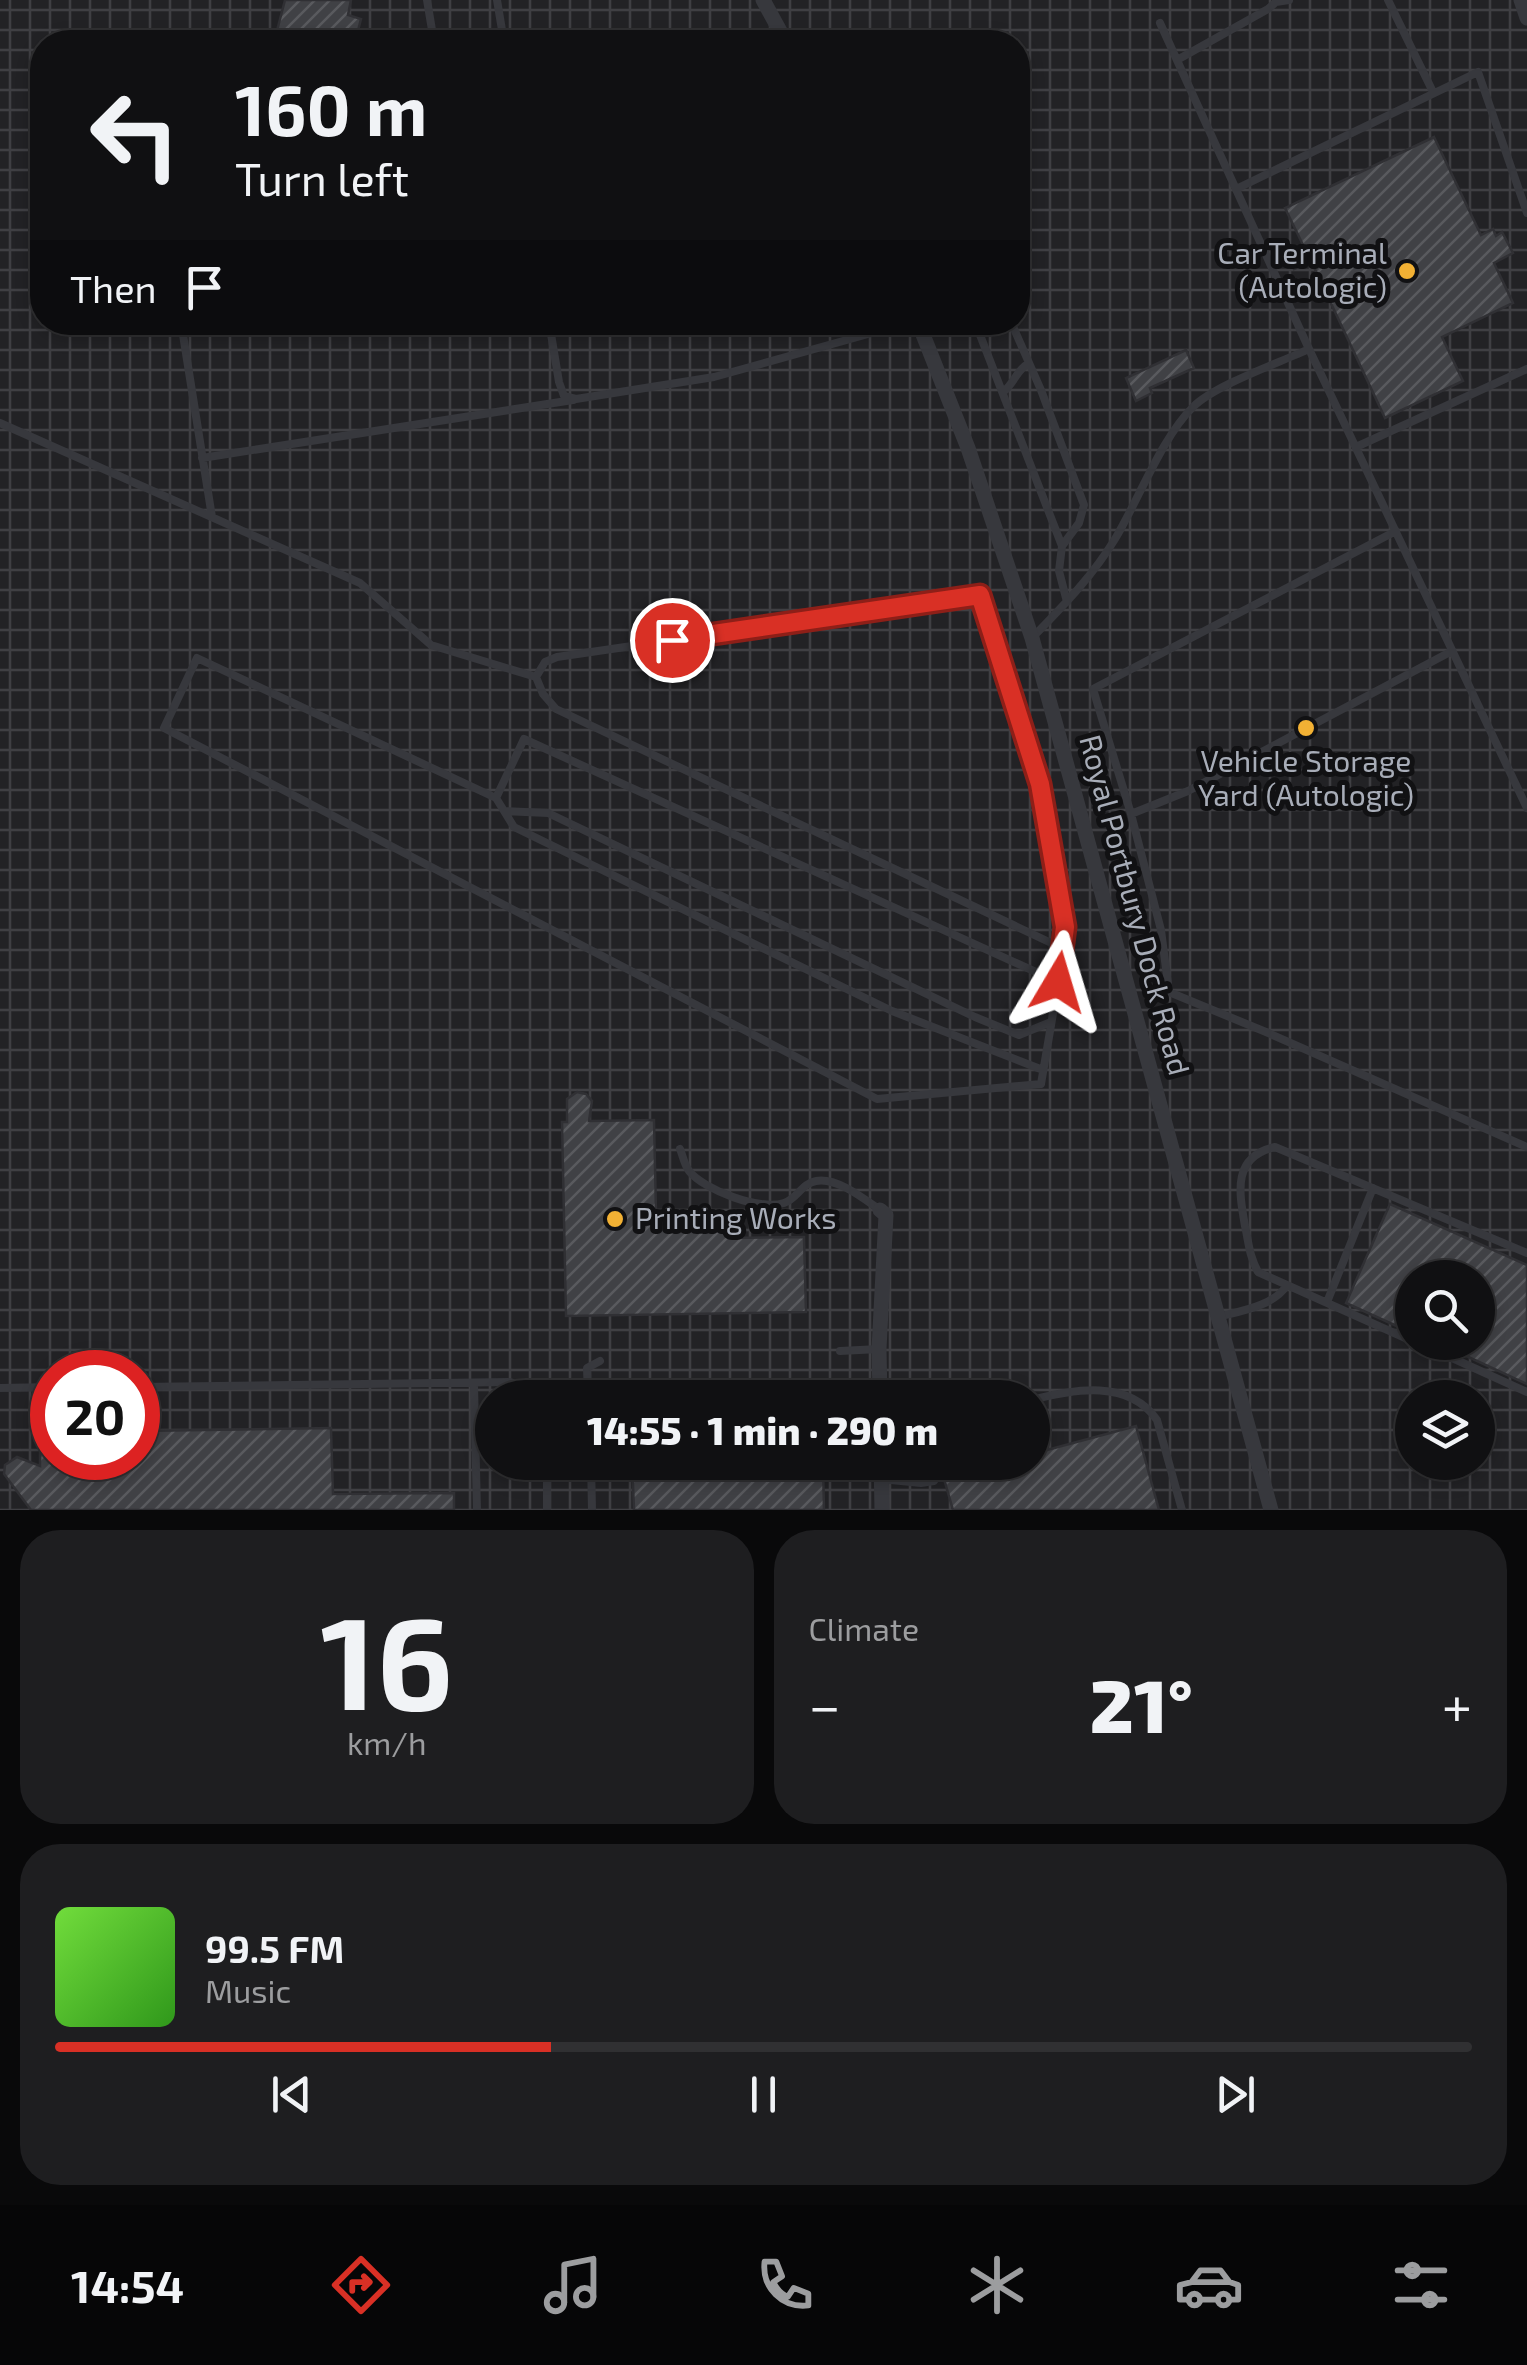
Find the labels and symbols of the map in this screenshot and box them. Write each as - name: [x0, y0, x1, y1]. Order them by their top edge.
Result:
- place label: Car Terminal (Autologic): [1217, 234, 1387, 304]
- marker: Car Terminal (Autologic): [1396, 260, 1418, 282]
- pin: [630, 598, 715, 683]
- marker: Vehicle Storage Yard (Autologic): [1295, 717, 1317, 739]
- street label: Royal Portbury Dock Road: [1073, 730, 1199, 1079]
- place label: Vehicle Storage Yard (Autologic): [1198, 742, 1414, 812]
- position arrow: [1006, 930, 1110, 1034]
- place label: Printing Works: [635, 1199, 836, 1235]
- marker: Printing Works: [604, 1208, 626, 1230]
- speed limit sign: 20: [30, 1350, 160, 1480]

